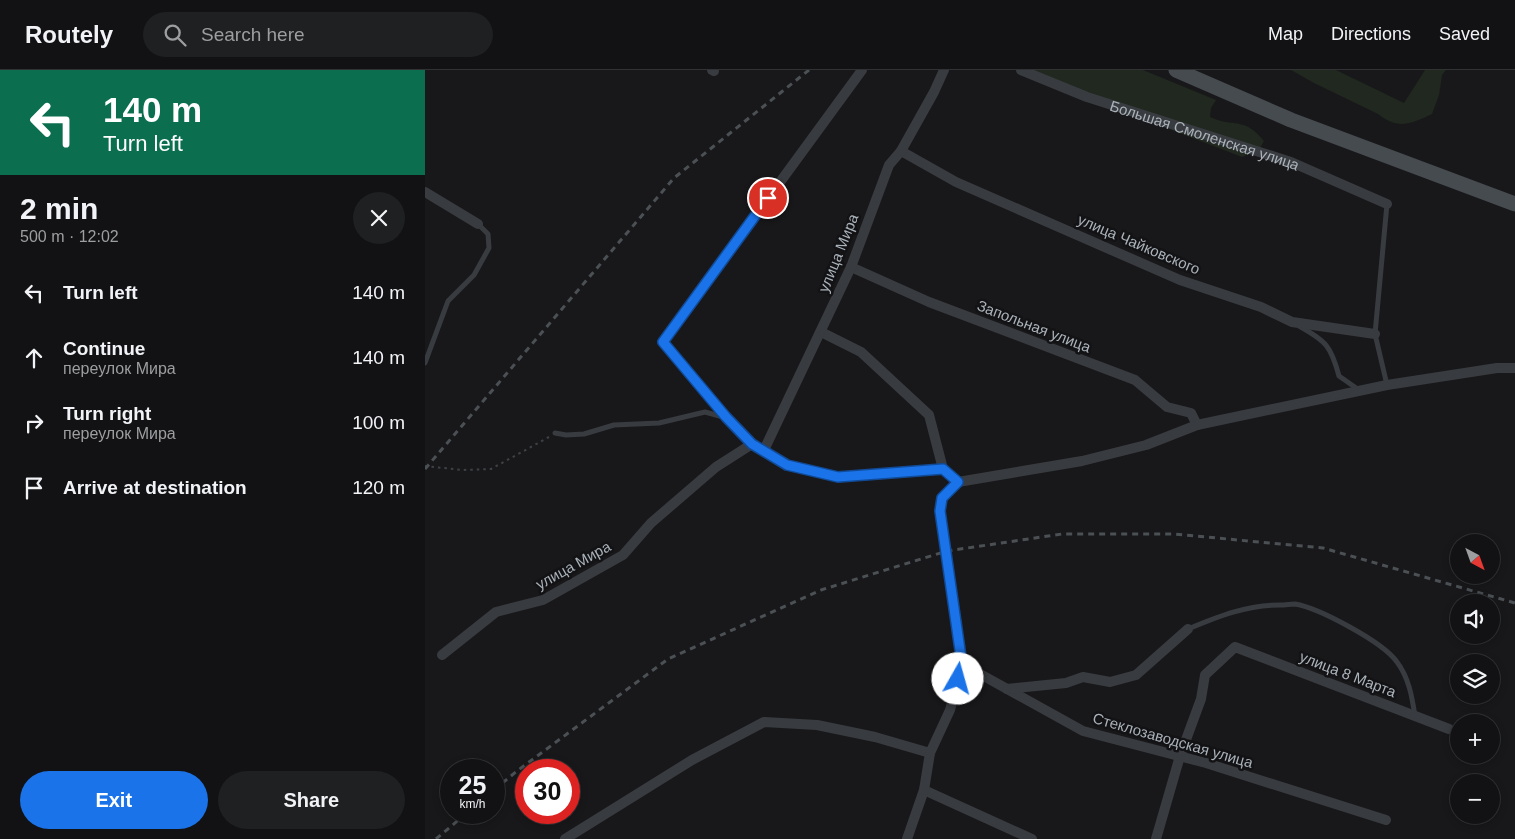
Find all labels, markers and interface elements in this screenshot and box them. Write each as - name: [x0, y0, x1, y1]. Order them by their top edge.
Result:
- search box: [143, 12, 493, 57]
- text: Routely: [25, 21, 113, 48]
- icon: search: [161, 21, 189, 49]
- text: Search here: [201, 24, 305, 45]
- text: Map: [1268, 24, 1303, 44]
- text: Directions: [1331, 24, 1411, 44]
- text: Saved: [1439, 24, 1490, 44]
- icon: left: [20, 90, 85, 155]
- text: 140 m: [103, 90, 202, 129]
- street label: Большая Смоленская улица: [1108, 96, 1303, 173]
- text: Turn left: [103, 131, 183, 156]
- pin: [747, 177, 789, 219]
- icon: arrive: [754, 184, 782, 212]
- text: 2 min: [20, 192, 98, 225]
- button: close: [353, 192, 405, 244]
- street label: улица Мира: [815, 211, 862, 295]
- street label: улица Чайковского: [1075, 211, 1203, 277]
- text: 500 m · 12:02: [20, 228, 119, 245]
- icon: left: [20, 279, 48, 307]
- text: Turn left: [63, 282, 138, 303]
- text: 140 m: [352, 282, 405, 303]
- street label: Запольная улица: [975, 297, 1094, 356]
- text: Continue: [63, 338, 145, 359]
- icon: ahead: [20, 344, 48, 372]
- text: 140 m: [352, 347, 405, 368]
- text: переулок Мира: [63, 360, 176, 377]
- text: Turn right: [63, 403, 151, 424]
- icon: right: [20, 409, 48, 437]
- text: 100 m: [352, 412, 405, 433]
- text: переулок Мира: [63, 425, 176, 442]
- icon: arrive: [20, 474, 48, 502]
- text: Arrive at destination: [63, 477, 247, 498]
- text: 120 m: [352, 477, 405, 498]
- north arrow: [1450, 534, 1500, 584]
- map controls: [1450, 534, 1500, 824]
- street label: улица Мира: [533, 537, 614, 593]
- button: sound: [1450, 594, 1500, 644]
- street label: улица 8 Марта: [1297, 648, 1399, 700]
- position arrow: [931, 652, 983, 704]
- button: layers: [1450, 654, 1500, 704]
- street label: Стеклозаводская улица: [1091, 709, 1256, 771]
- button: +: [1450, 714, 1500, 764]
- speed limit sign: 30: [515, 759, 580, 824]
- button: Exit: [20, 771, 208, 829]
- button: Share: [218, 771, 405, 829]
- text: 25: [459, 771, 486, 799]
- button: −: [1450, 774, 1500, 824]
- text: km/h: [459, 797, 486, 811]

